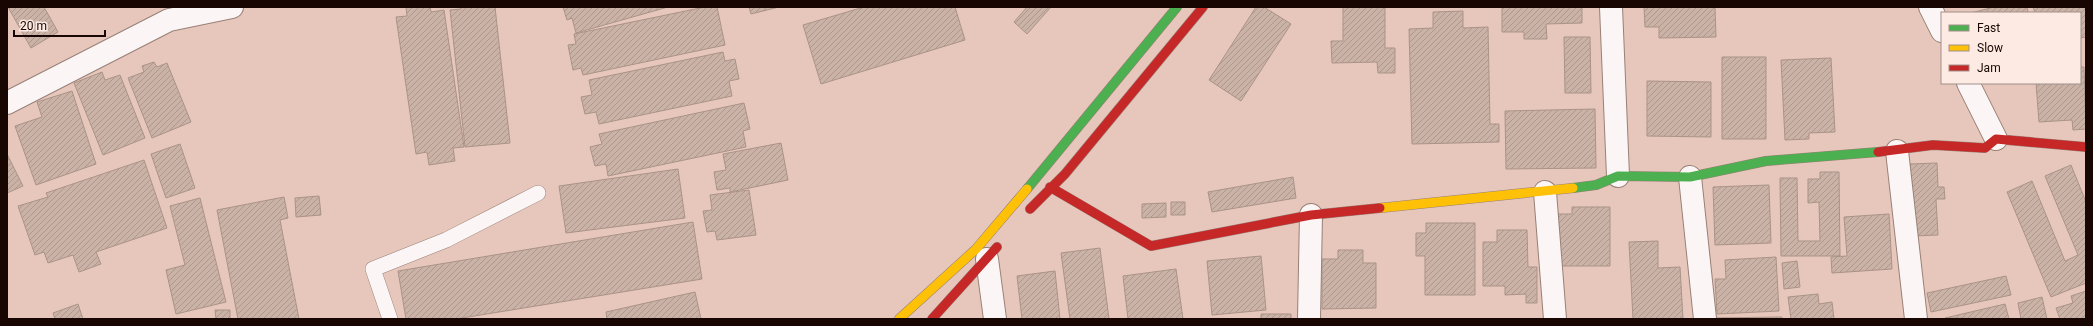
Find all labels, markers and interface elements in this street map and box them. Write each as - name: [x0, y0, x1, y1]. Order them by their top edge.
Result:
- scale bar: [14, 12, 105, 38]
- legend: [1941, 12, 2081, 84]
- text: 20 m: [20, 19, 47, 33]
- text: Fast: [1977, 21, 2000, 35]
- text: Slow: [1977, 41, 2003, 55]
- text: Jam: [1977, 61, 2001, 75]

